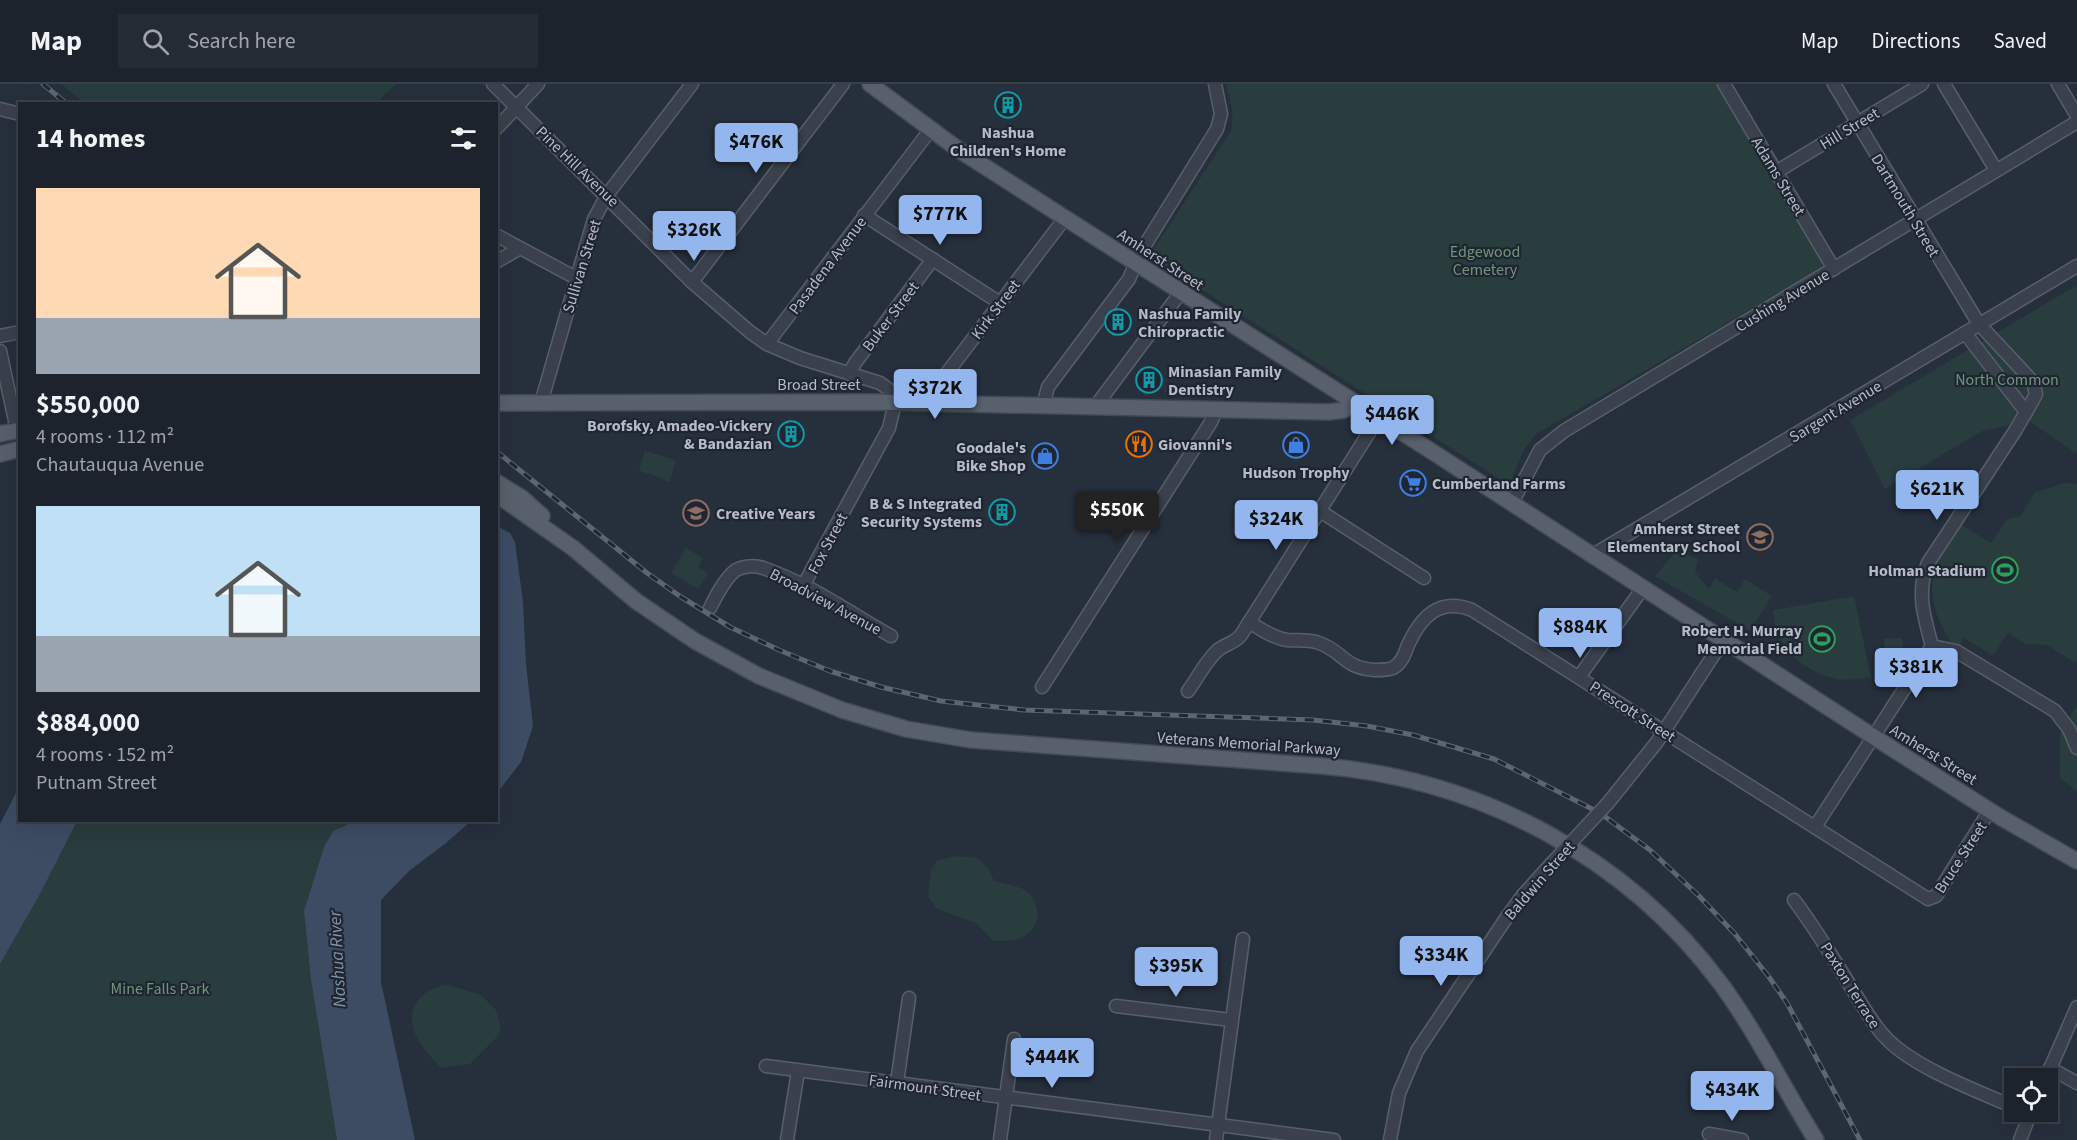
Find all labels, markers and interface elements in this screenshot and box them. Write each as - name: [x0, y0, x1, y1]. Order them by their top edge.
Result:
- search box: [118, 14, 538, 68]
- text: Map: [30, 21, 82, 61]
- icon: search: [139, 25, 172, 58]
- text: Search here: [187, 25, 296, 57]
- text: Map: [1801, 26, 1839, 56]
- text: Directions: [1872, 26, 1960, 56]
- text: Saved: [1993, 26, 2047, 56]
- building icon: Nashua Children's Home: [993, 90, 1023, 120]
- street label: Hill Street: [1816, 102, 1884, 155]
- text: 14 homes: [36, 120, 145, 157]
- street label: Pine Hill Avenue: [531, 121, 624, 212]
- icon: filters: [447, 122, 480, 155]
- place label: Nashua Children's Home: [950, 122, 1066, 162]
- pin: $476K: [714, 123, 798, 174]
- text: $476K: [729, 128, 783, 156]
- street label: Adams Street: [1746, 133, 1811, 221]
- street label: Dartmouth Street: [1866, 150, 1945, 262]
- pin: $777K: [898, 195, 982, 246]
- text: $777K: [913, 200, 967, 228]
- pin: $326K: [652, 211, 736, 262]
- street label: Pasadena Avenue: [784, 212, 872, 319]
- street label: Sullivan Street: [557, 216, 607, 316]
- text: $326K: [667, 216, 721, 244]
- street label: Amherst Street: [1113, 224, 1209, 296]
- icon: home: [204, 227, 312, 335]
- park label: Edgewood Cemetery: [1450, 241, 1520, 281]
- street label: Cushing Avenue: [1731, 264, 1834, 338]
- street label: Kirk Street: [966, 275, 1026, 344]
- street label: Buker Street: [857, 277, 925, 356]
- place label: Nashua Family Chiropractic: [1138, 303, 1242, 343]
- building icon: Nashua Family Chiropractic: [1103, 307, 1133, 337]
- place label: Minasian Family Dentistry: [1168, 361, 1282, 401]
- building icon: Minasian Family Dentistry: [1134, 365, 1164, 395]
- pin: $372K: [893, 369, 977, 420]
- park label: North Common: [1955, 369, 2059, 391]
- street label: Broad Street: [777, 374, 861, 396]
- text: $372K: [908, 374, 962, 402]
- street label: Sargent Avenue: [1785, 375, 1886, 448]
- text: $550,000: [36, 386, 140, 423]
- pin: $446K: [1350, 395, 1434, 446]
- text: $446K: [1365, 400, 1419, 428]
- place label: Borofsky, Amadeo-Vickery & Bandazian: [587, 415, 773, 455]
- building icon: Borofsky, Amadeo-Vickery & Bandazian: [776, 419, 806, 449]
- text: 4 rooms · 112 m²: [36, 423, 174, 451]
- restaurant icon: Giovanni's: [1124, 429, 1154, 459]
- shop icon: Hudson Trophy: [1281, 430, 1311, 460]
- place label: Giovanni's: [1158, 434, 1232, 456]
- place label: Goodale's Bike Shop: [956, 437, 1026, 477]
- shop icon: Goodale's Bike Shop: [1030, 441, 1060, 471]
- text: Chautauqua Avenue: [36, 451, 204, 479]
- place label: Hudson Trophy: [1242, 462, 1350, 484]
- supermarket icon: Cumberland Farms: [1398, 468, 1428, 498]
- pin: $621K: [1895, 470, 1979, 521]
- place label: Cumberland Farms: [1432, 473, 1566, 495]
- text: $621K: [1910, 475, 1964, 503]
- pin: $550K: [1075, 491, 1159, 542]
- place label: B & S Integrated Security Systems: [861, 493, 982, 533]
- text: $550K: [1090, 496, 1144, 524]
- building icon: B & S Integrated Security Systems: [987, 497, 1017, 527]
- school or university icon: Creative Years: [681, 498, 711, 528]
- pin: $324K: [1234, 500, 1318, 551]
- place label: Creative Years: [716, 503, 815, 525]
- text: $324K: [1249, 505, 1303, 533]
- street label: Fox Street: [803, 508, 853, 578]
- place label: Amherst Street Elementary School: [1607, 518, 1740, 558]
- school or university icon: Amherst Street Elementary School: [1745, 522, 1775, 552]
- icon: home: [204, 545, 312, 653]
- sports icon: Holman Stadium: [1990, 555, 2020, 585]
- place label: Holman Stadium: [1868, 560, 1986, 582]
- street label: Broadview Avenue: [766, 563, 885, 641]
- pin: $884K: [1538, 608, 1622, 659]
- text: $884K: [1553, 613, 1607, 641]
- place label: Robert H. Murray Memorial Field: [1681, 620, 1803, 660]
- sports icon: Robert H. Murray Memorial Field: [1807, 624, 1837, 654]
- pin: $381K: [1874, 648, 1958, 699]
- text: $381K: [1889, 653, 1943, 681]
- street label: Prescott Street: [1585, 676, 1680, 748]
- text: $884,000: [36, 704, 140, 741]
- street label: Amherst Street: [1886, 719, 1982, 791]
- street label: Veterans Memorial Parkway: [1156, 727, 1342, 761]
- text: 4 rooms · 152 m²: [36, 741, 174, 769]
- text: Putnam Street: [36, 769, 157, 797]
- street label: Bruce Street: [1929, 817, 1993, 898]
- street label: Baldwin Street: [1499, 836, 1581, 925]
- water label: Nashua River: [322, 909, 353, 1008]
- pin: $334K: [1399, 936, 1483, 987]
- street label: Paxton Terrace: [1815, 938, 1886, 1033]
- text: $334K: [1414, 941, 1468, 969]
- pin: $395K: [1134, 947, 1218, 998]
- text: $395K: [1149, 952, 1203, 980]
- park label: Mine Falls Park: [111, 978, 210, 1000]
- pin: $444K: [1010, 1038, 1094, 1089]
- text: $444K: [1025, 1043, 1079, 1071]
- map controls: [2004, 1068, 2058, 1122]
- button: locate: [2004, 1068, 2058, 1122]
- street label: Fairmount Street: [867, 1069, 983, 1107]
- pin: $434K: [1690, 1071, 1774, 1122]
- text: $434K: [1705, 1076, 1759, 1104]

